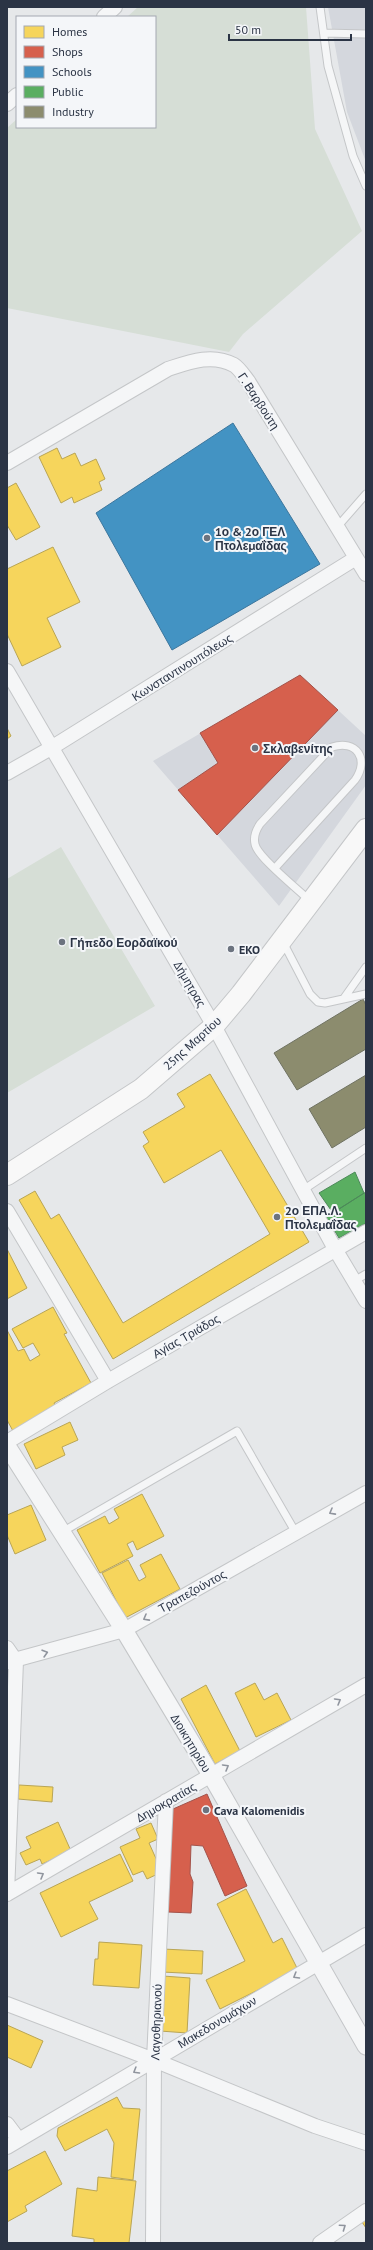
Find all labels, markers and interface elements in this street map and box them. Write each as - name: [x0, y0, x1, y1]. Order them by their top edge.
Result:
- legend: [16, 16, 156, 128]
- scale bar: [229, 16, 351, 42]
- text: 50 m: [235, 22, 261, 37]
- text: Homes: [52, 24, 87, 39]
- text: Shops: [52, 44, 83, 59]
- text: Schools: [52, 64, 92, 79]
- text: Public: [52, 84, 84, 99]
- text: Industry: [52, 104, 94, 119]
- street label: Γ. Βαρβούτη: [235, 370, 283, 432]
- place label: 1ο & 2ο ΓΕΛ Πτολεμαΐδας: [215, 524, 287, 553]
- marker: 1ο & 2ο ΓΕΛ Πτολεμαΐδας: [202, 533, 212, 543]
- street label: Κωνσταντινουπόλεως: [129, 630, 235, 704]
- place label: Σκλαβενίτης: [263, 741, 333, 756]
- marker: Σκλαβενίτης: [250, 743, 260, 753]
- place label: Γήπεδο Εορδαϊκού: [70, 935, 178, 950]
- marker: Γήπεδο Εορδαϊκού: [57, 937, 67, 947]
- place label: EKO: [239, 942, 260, 957]
- marker: EKO: [226, 944, 236, 954]
- street label: Δήμητρας: [171, 958, 209, 1010]
- street label: 25ης Μαρτίου: [160, 1013, 224, 1073]
- place label: 2ο ΕΠΑ.Λ. Πτολεμαΐδας: [285, 1203, 357, 1232]
- marker: 2ο ΕΠΑ.Λ. Πτολεμαΐδας: [272, 1212, 282, 1222]
- street label: Αγίας Τριάδος: [150, 1311, 223, 1361]
- one-way arrow: [329, 1508, 336, 1515]
- street label: Τραπεζούντος: [155, 1566, 229, 1616]
- one-way arrow: [143, 1613, 150, 1620]
- one-way arrow: [41, 1649, 48, 1657]
- one-way arrow: [334, 1699, 341, 1706]
- street label: Διοικητηρίου: [168, 1711, 214, 1775]
- one-way arrow: [221, 1764, 229, 1771]
- street label: Δημοκρατίας: [133, 1779, 199, 1825]
- place label: Cava Kalomenidis: [214, 1803, 305, 1818]
- marker: Cava Kalomenidis: [201, 1805, 211, 1815]
- one-way arrow: [37, 1872, 44, 1879]
- one-way arrow: [293, 1971, 300, 1978]
- street label: Λαγοθηριανού: [147, 1983, 165, 2061]
- street label: Μακεδονομάχων: [175, 1993, 259, 2051]
- one-way arrow: [133, 2066, 140, 2073]
- one-way arrow: [339, 2225, 346, 2232]

